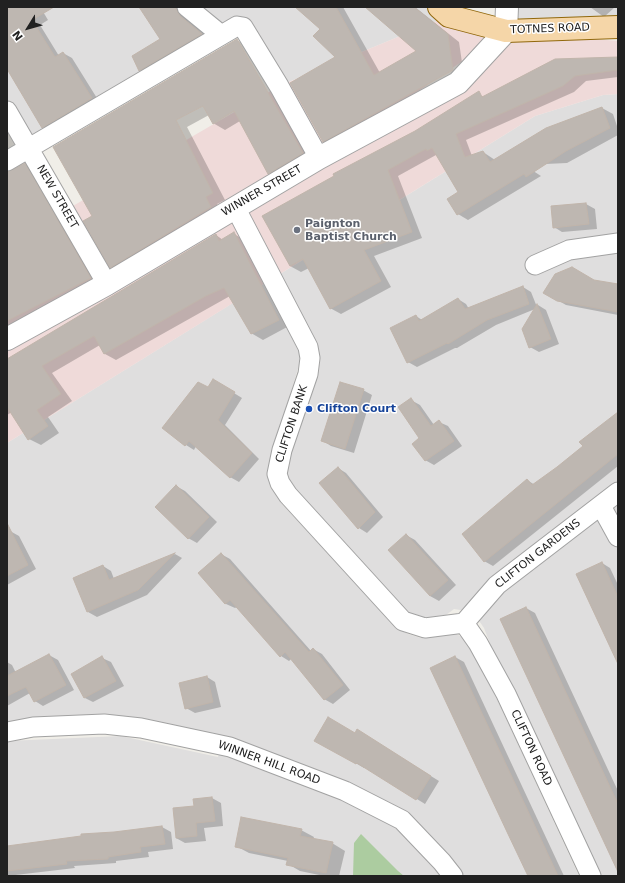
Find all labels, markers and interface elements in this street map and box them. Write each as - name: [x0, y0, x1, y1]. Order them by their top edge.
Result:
- north arrow: [8, 8, 48, 48]
- street label: TOTNES ROAD: [510, 21, 590, 37]
- text: N: [10, 28, 26, 43]
- street label: NEW STREET: [33, 163, 81, 231]
- street label: WINNER STREET: [219, 163, 305, 219]
- place label: Paignton Baptist Church: [305, 217, 397, 243]
- marker: Paignton Baptist Church: [292, 225, 302, 235]
- street label: CLIFTON BANK: [273, 384, 311, 464]
- place label: Clifton Court: [317, 402, 396, 416]
- marker: Clifton Court: [304, 404, 314, 414]
- street label: CLIFTON GARDENS: [493, 517, 583, 591]
- street label: CLIFTON ROAD: [508, 708, 554, 788]
- street label: WINNER HILL ROAD: [216, 738, 322, 788]

